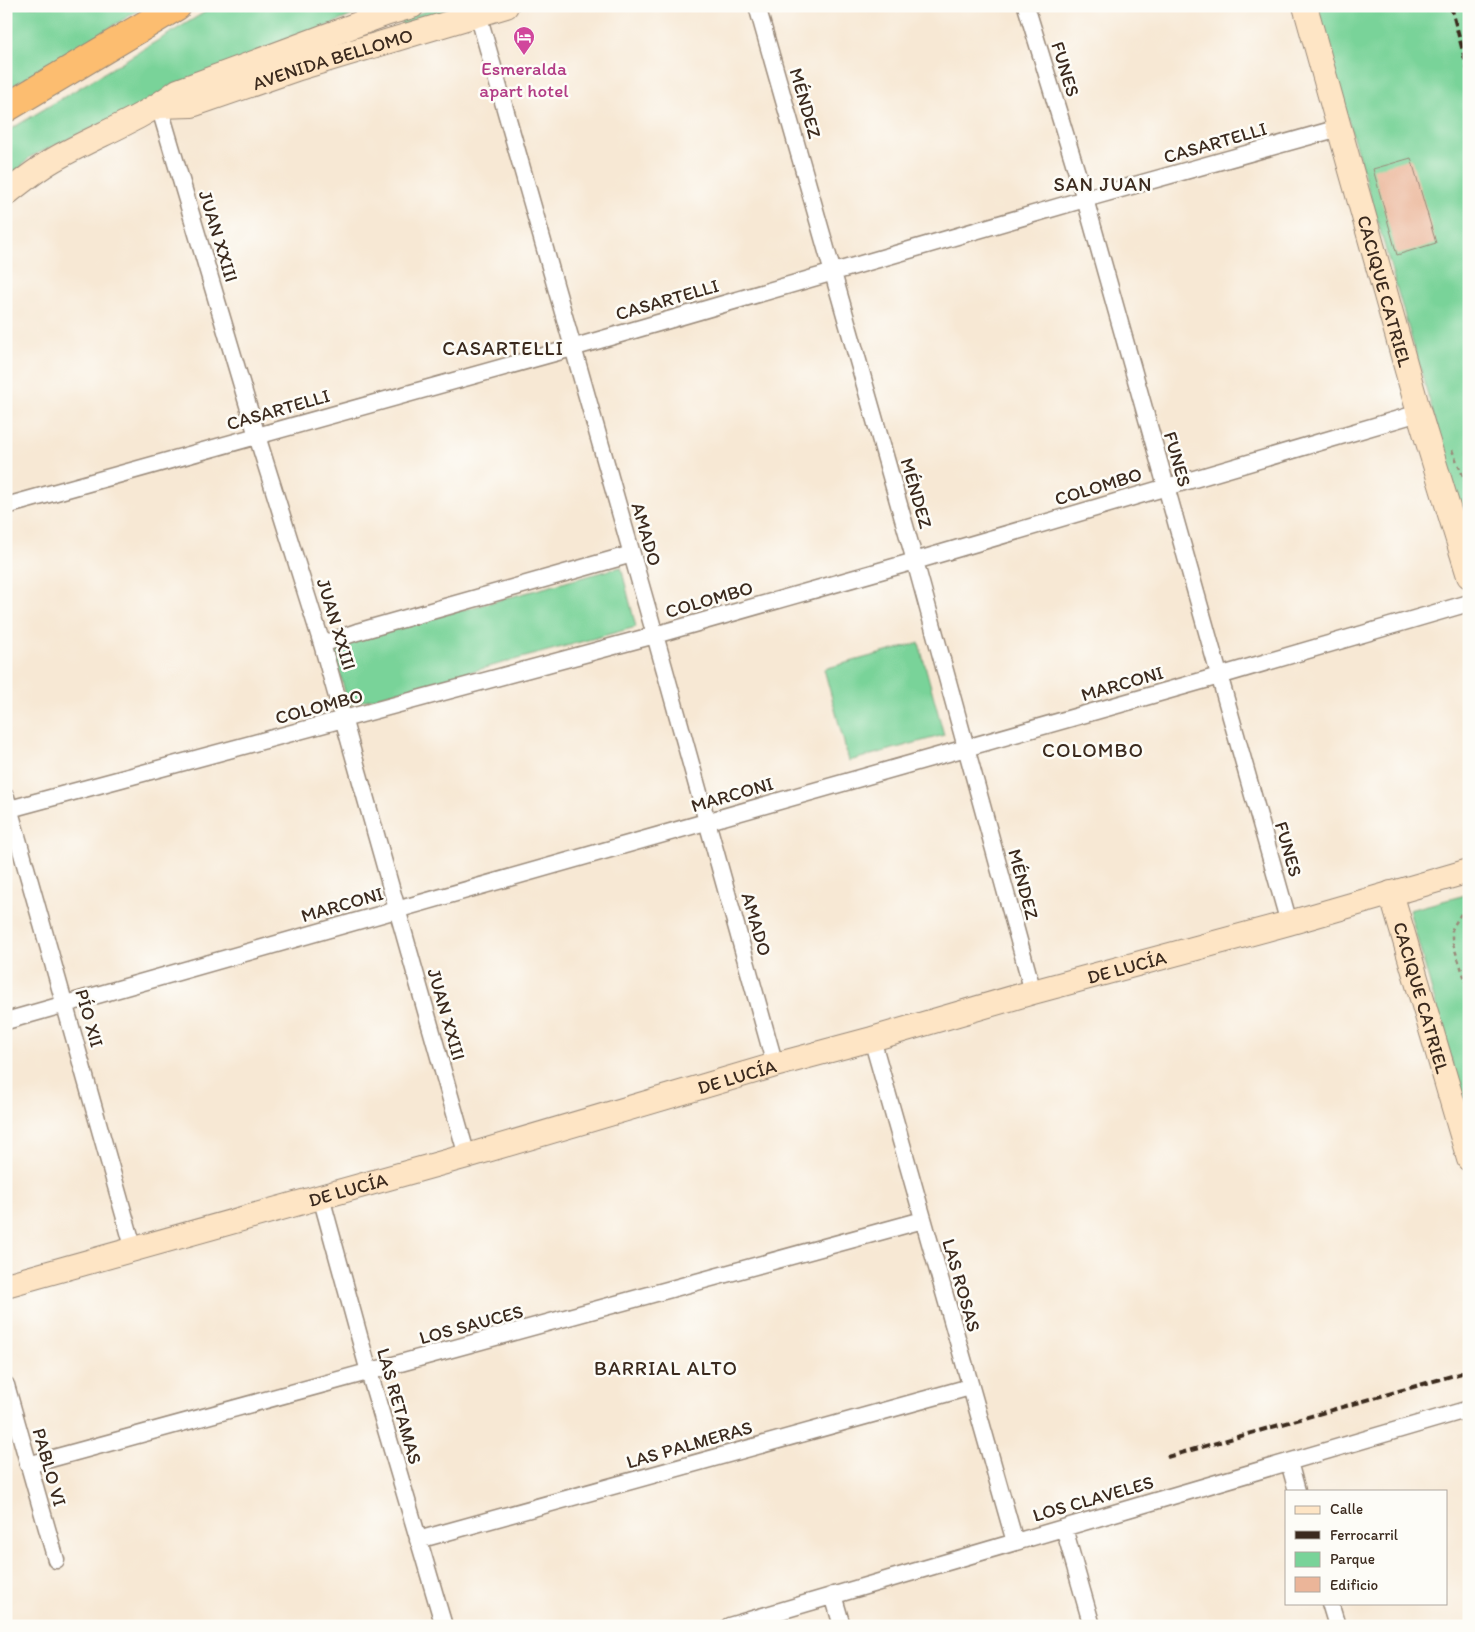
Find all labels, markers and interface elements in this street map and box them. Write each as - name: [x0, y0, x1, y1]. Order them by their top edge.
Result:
- street label: AVENIDA BELLOMO: [249, 24, 416, 95]
- hotel icon: Esmeralda apart hotel: [512, 25, 536, 56]
- street label: FUNES: [1046, 39, 1085, 100]
- place label: Esmeralda apart hotel: [479, 57, 569, 102]
- street label: MÉNDEZ: [785, 65, 827, 141]
- street label: CASARTELLI: [1161, 117, 1269, 168]
- district label: SAN JUAN: [1053, 172, 1153, 196]
- street label: JUAN XXIII: [194, 188, 243, 285]
- street label: CACIQUE CATRIEL: [1352, 213, 1417, 370]
- street label: CASARTELLI: [613, 274, 721, 325]
- district label: CASARTELLI: [442, 336, 564, 360]
- street label: CASARTELLI: [224, 384, 332, 435]
- street label: FUNES: [1159, 429, 1196, 489]
- street label: MÉNDEZ: [896, 455, 938, 531]
- street label: COLOMBO: [1052, 462, 1145, 511]
- street label: AMADO: [627, 500, 667, 569]
- street label: JUAN XXIII: [312, 576, 361, 673]
- street label: COLOMBO: [663, 576, 756, 623]
- street label: MARCONI: [1078, 661, 1166, 706]
- street label: COLOMBO: [273, 684, 366, 729]
- district label: COLOMBO: [1042, 738, 1144, 762]
- street label: MARCONI: [688, 772, 776, 817]
- street label: FUNES: [1270, 819, 1307, 879]
- street label: MÉNDEZ: [1003, 846, 1044, 922]
- street label: MARCONI: [298, 882, 386, 927]
- street label: AMADO: [737, 890, 777, 959]
- street label: CACIQUE CATRIEL: [1388, 919, 1454, 1077]
- street label: DE LUCÍA: [1085, 946, 1169, 989]
- street label: JUAN XXIII: [422, 966, 471, 1063]
- street label: PÍO XII: [70, 986, 109, 1050]
- street label: DE LUCÍA: [695, 1054, 779, 1099]
- street label: DE LUCÍA: [306, 1168, 390, 1212]
- street label: LAS ROSAS: [937, 1236, 986, 1334]
- street label: LOS SAUCES: [417, 1300, 526, 1349]
- street label: LAS RETAMAS: [372, 1345, 427, 1467]
- district label: BARRIAL ALTO: [594, 1356, 738, 1380]
- street label: LAS PALMERAS: [623, 1416, 755, 1473]
- street label: PABLO VI: [27, 1425, 72, 1509]
- street label: LOS CLAVELES: [1030, 1470, 1156, 1527]
- legend: [1285, 1490, 1448, 1604]
- text: Calle: [1330, 1500, 1363, 1518]
- text: Ferrocarril: [1330, 1526, 1399, 1544]
- text: Parque: [1330, 1550, 1375, 1568]
- text: Edificio: [1330, 1576, 1378, 1594]

